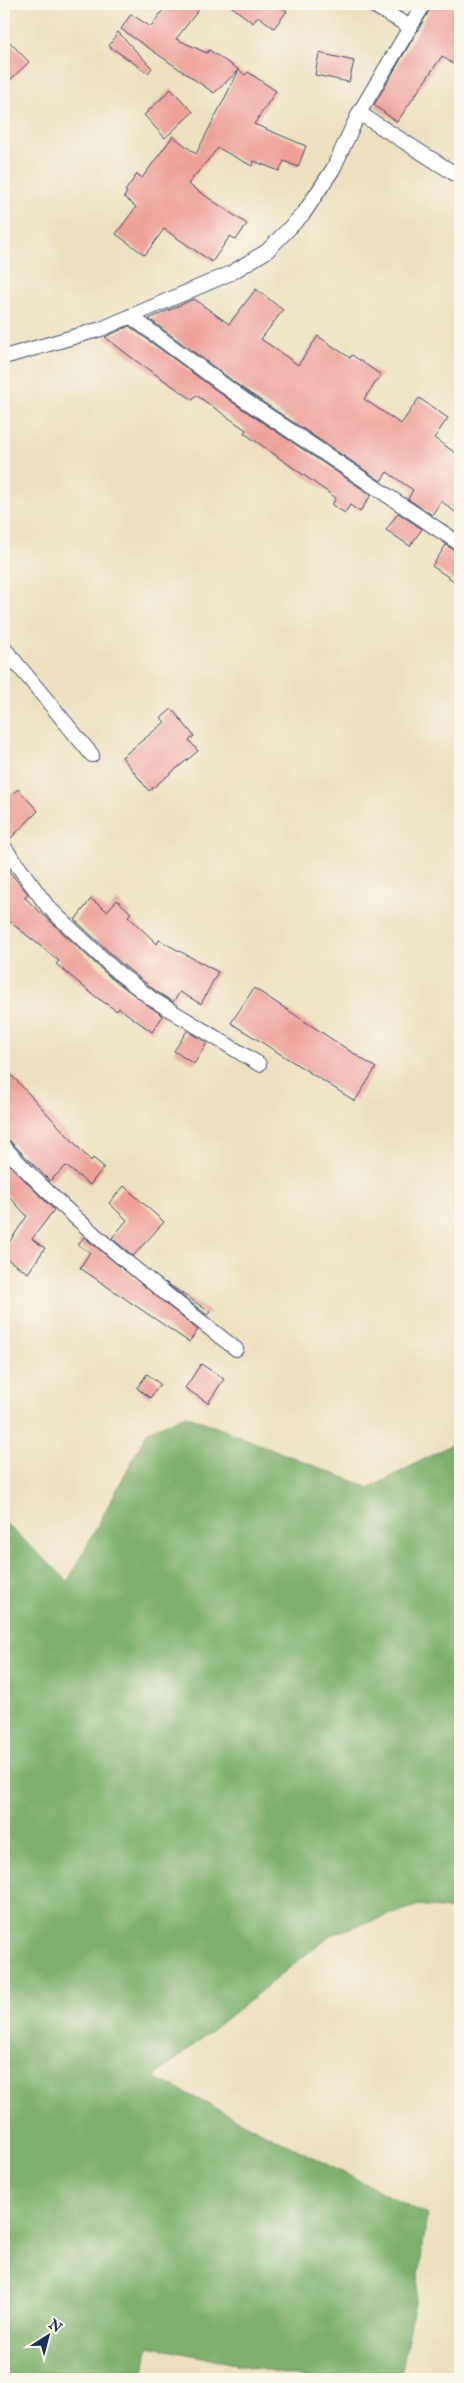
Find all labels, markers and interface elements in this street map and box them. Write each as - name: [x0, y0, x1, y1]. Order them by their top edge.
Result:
- north arrow: [22, 2310, 72, 2360]
- text: N: [44, 2315, 65, 2337]

